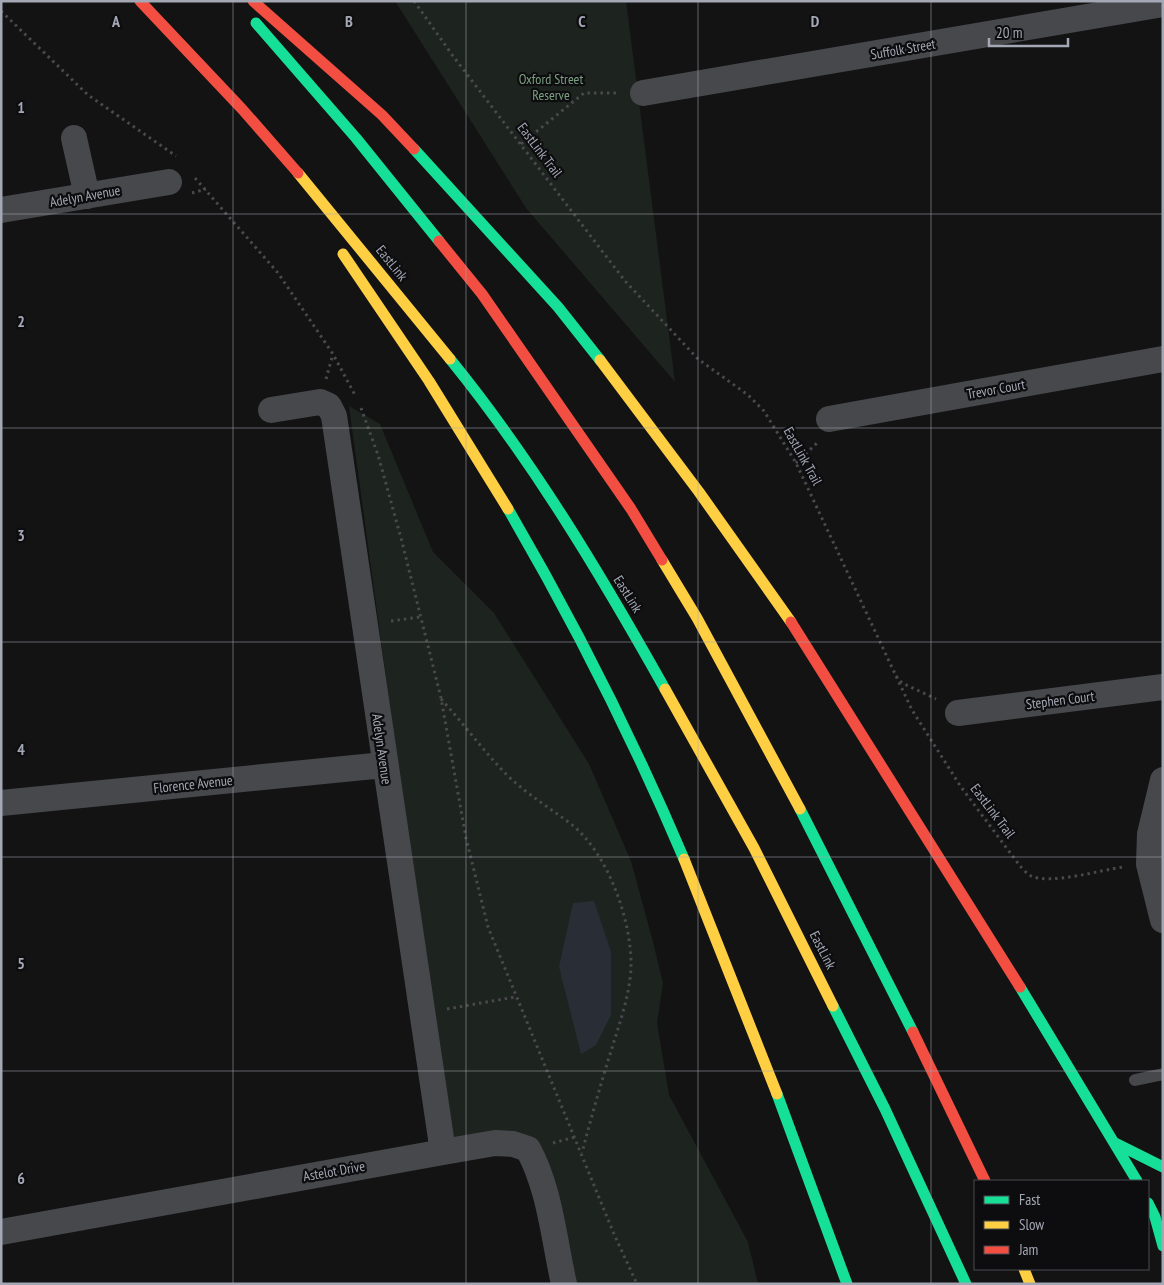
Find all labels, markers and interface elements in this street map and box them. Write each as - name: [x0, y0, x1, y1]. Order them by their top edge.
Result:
- text: A: [111, 11, 121, 31]
- text: B: [345, 11, 353, 31]
- text: C: [578, 11, 586, 31]
- text: D: [811, 11, 820, 31]
- scale bar: [989, 15, 1068, 47]
- text: 20 m: [996, 23, 1022, 42]
- street label: Suffolk Street: [869, 34, 937, 64]
- park label: Oxford Street Reserve: [519, 70, 583, 104]
- text: 1: [17, 97, 25, 117]
- street label: EastLink Trail: [514, 119, 567, 181]
- street label: Adelyn Avenue: [48, 181, 122, 211]
- street label: EastLink: [372, 242, 412, 285]
- text: 2: [17, 311, 25, 331]
- street label: Trevor Court: [965, 375, 1027, 403]
- street label: EastLink Trail: [780, 424, 827, 489]
- text: 3: [17, 525, 25, 545]
- street label: EastLink: [610, 572, 647, 616]
- street label: Stephen Court: [1025, 687, 1095, 713]
- street label: Adelyn Avenue: [368, 713, 396, 786]
- text: 4: [17, 739, 25, 759]
- street label: Florence Avenue: [153, 771, 234, 797]
- street label: EastLink Trail: [967, 780, 1020, 842]
- street label: EastLink: [806, 928, 840, 973]
- text: 5: [17, 953, 25, 973]
- street label: Astelot Drive: [302, 1157, 367, 1185]
- text: 6: [17, 1168, 25, 1188]
- legend: [974, 1180, 1149, 1270]
- text: Fast: [1019, 1190, 1040, 1209]
- text: Slow: [1019, 1215, 1044, 1234]
- text: Jam: [1018, 1240, 1038, 1259]

